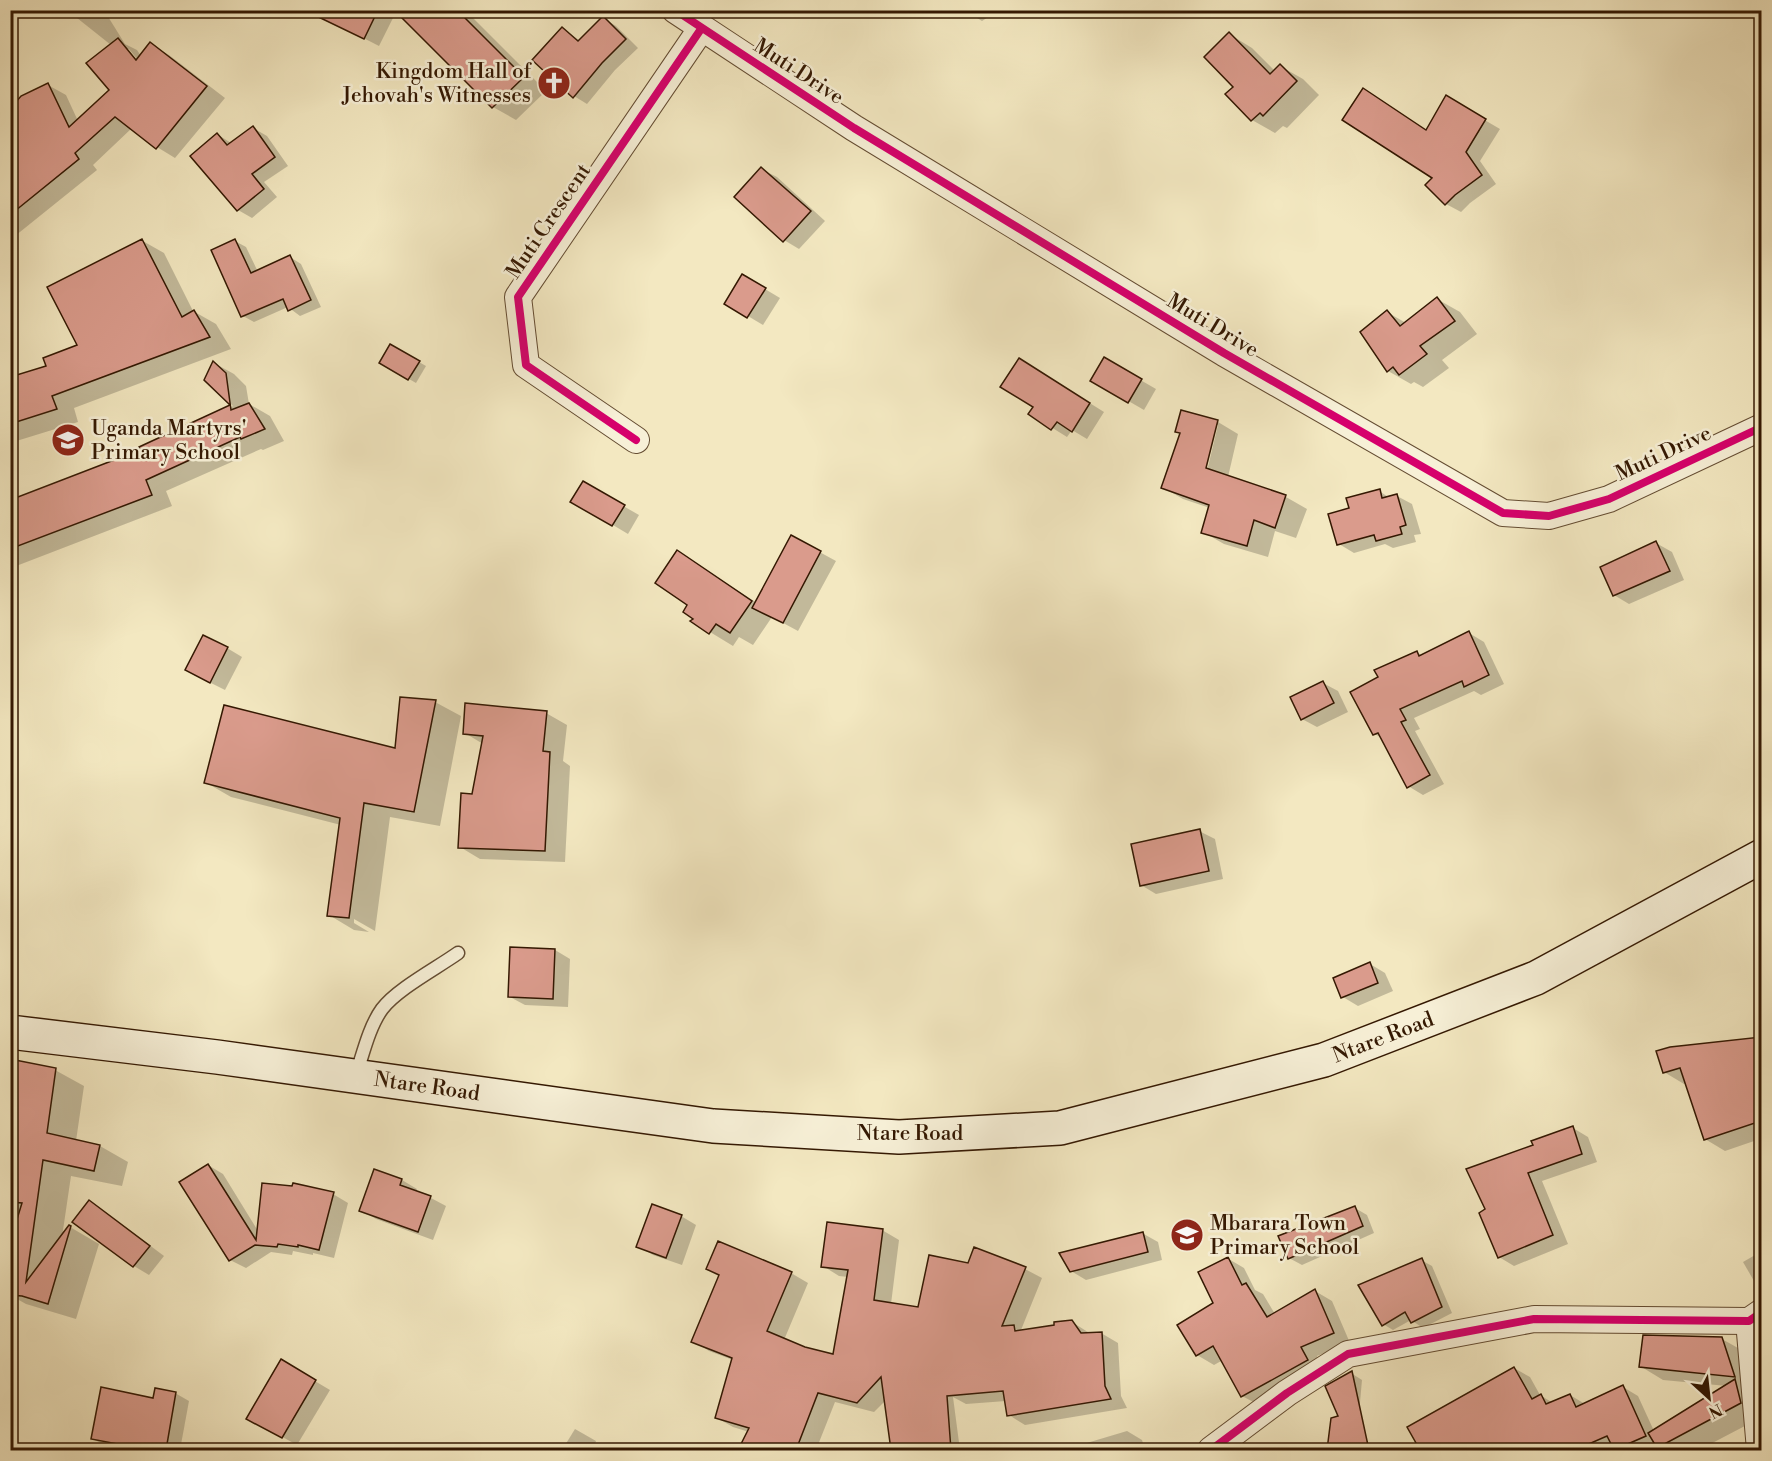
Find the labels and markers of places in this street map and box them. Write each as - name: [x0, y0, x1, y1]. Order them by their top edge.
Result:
- place label: Kingdom Hall of Jehovah's Witnesses: [341, 59, 532, 109]
- church icon: Kingdom Hall of Jehovah's Witnesses: [536, 65, 572, 101]
- place label: Uganda Martyrs' Primary School: [91, 416, 247, 466]
- school or university icon: Uganda Martyrs' Primary School: [50, 422, 86, 458]
- place label: Mbarara Town Primary School: [1210, 1211, 1359, 1261]
- school or university icon: Mbarara Town Primary School: [1169, 1217, 1205, 1253]

